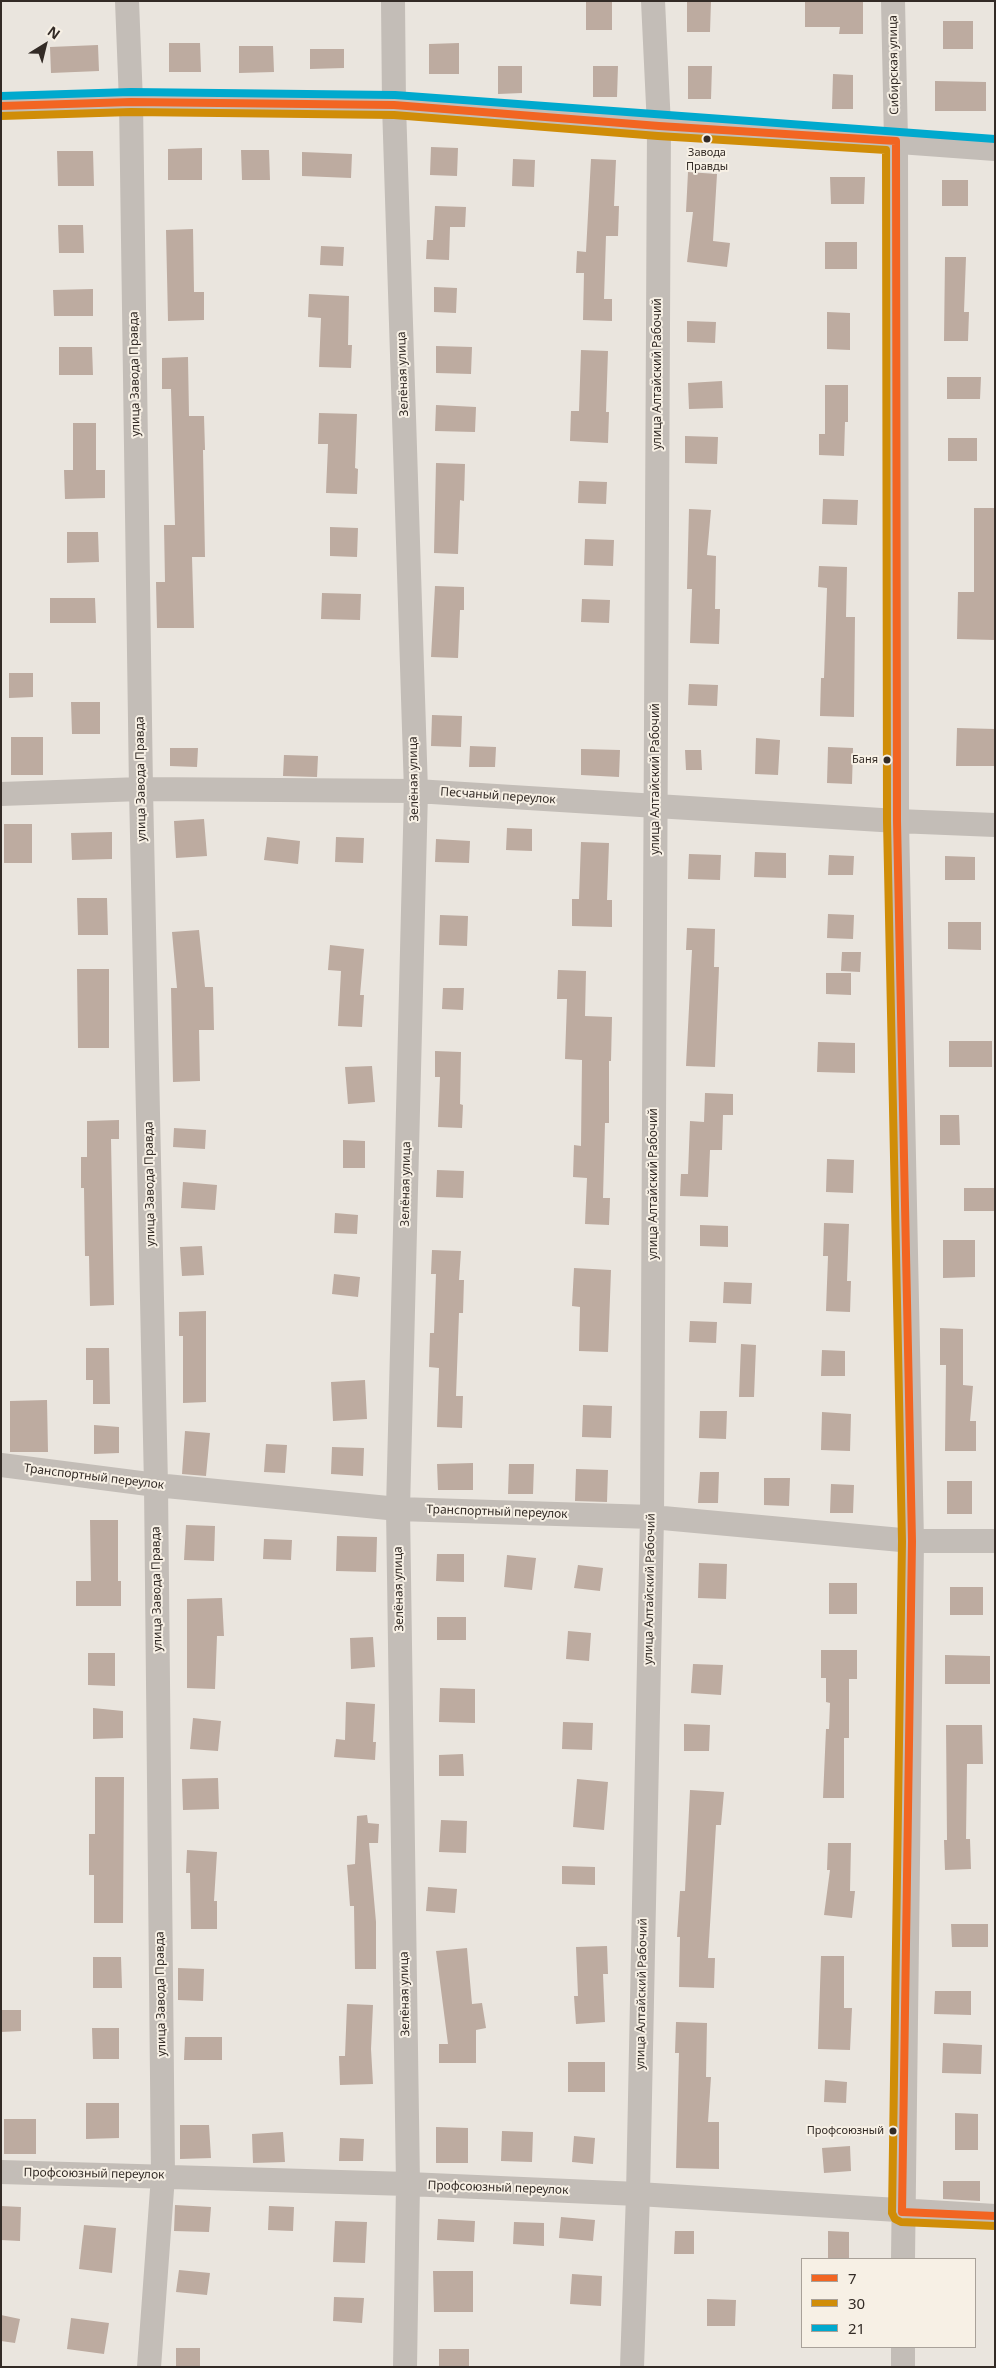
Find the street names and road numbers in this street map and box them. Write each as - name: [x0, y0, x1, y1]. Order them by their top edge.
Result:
- street label: Сибирская улица: [886, 15, 902, 115]
- street label: улица Алтайский Рабочий: [651, 298, 665, 450]
- street label: улица Завода Правда: [127, 311, 143, 437]
- street label: Зелёная улица: [394, 331, 412, 417]
- street label: улица Алтайский Рабочий: [649, 703, 663, 855]
- street label: улица Завода Правда: [133, 716, 149, 842]
- street label: Зелёная улица: [406, 736, 422, 822]
- street label: Песчаный переулок: [440, 785, 556, 807]
- street label: улица Алтайский Рабочий: [647, 1108, 661, 1260]
- street label: улица Завода Правда: [142, 1121, 158, 1247]
- street label: Зелёная улица: [398, 1141, 414, 1227]
- street label: Транспортный переулок: [23, 1461, 165, 1493]
- street label: Транспортный переулок: [426, 1502, 568, 1522]
- street label: улица Алтайский Рабочий: [641, 1513, 659, 1665]
- street label: улица Завода Правда: [149, 1526, 165, 1652]
- street label: Зелёная улица: [391, 1546, 407, 1632]
- street label: улица Алтайский Рабочий: [633, 1918, 651, 2070]
- street label: улица Завода Правда: [153, 1931, 169, 2057]
- street label: Зелёная улица: [397, 1951, 413, 2037]
- street label: Профсоюзный переулок: [23, 2166, 165, 2182]
- street label: Профсоюзный переулок: [427, 2178, 569, 2198]

